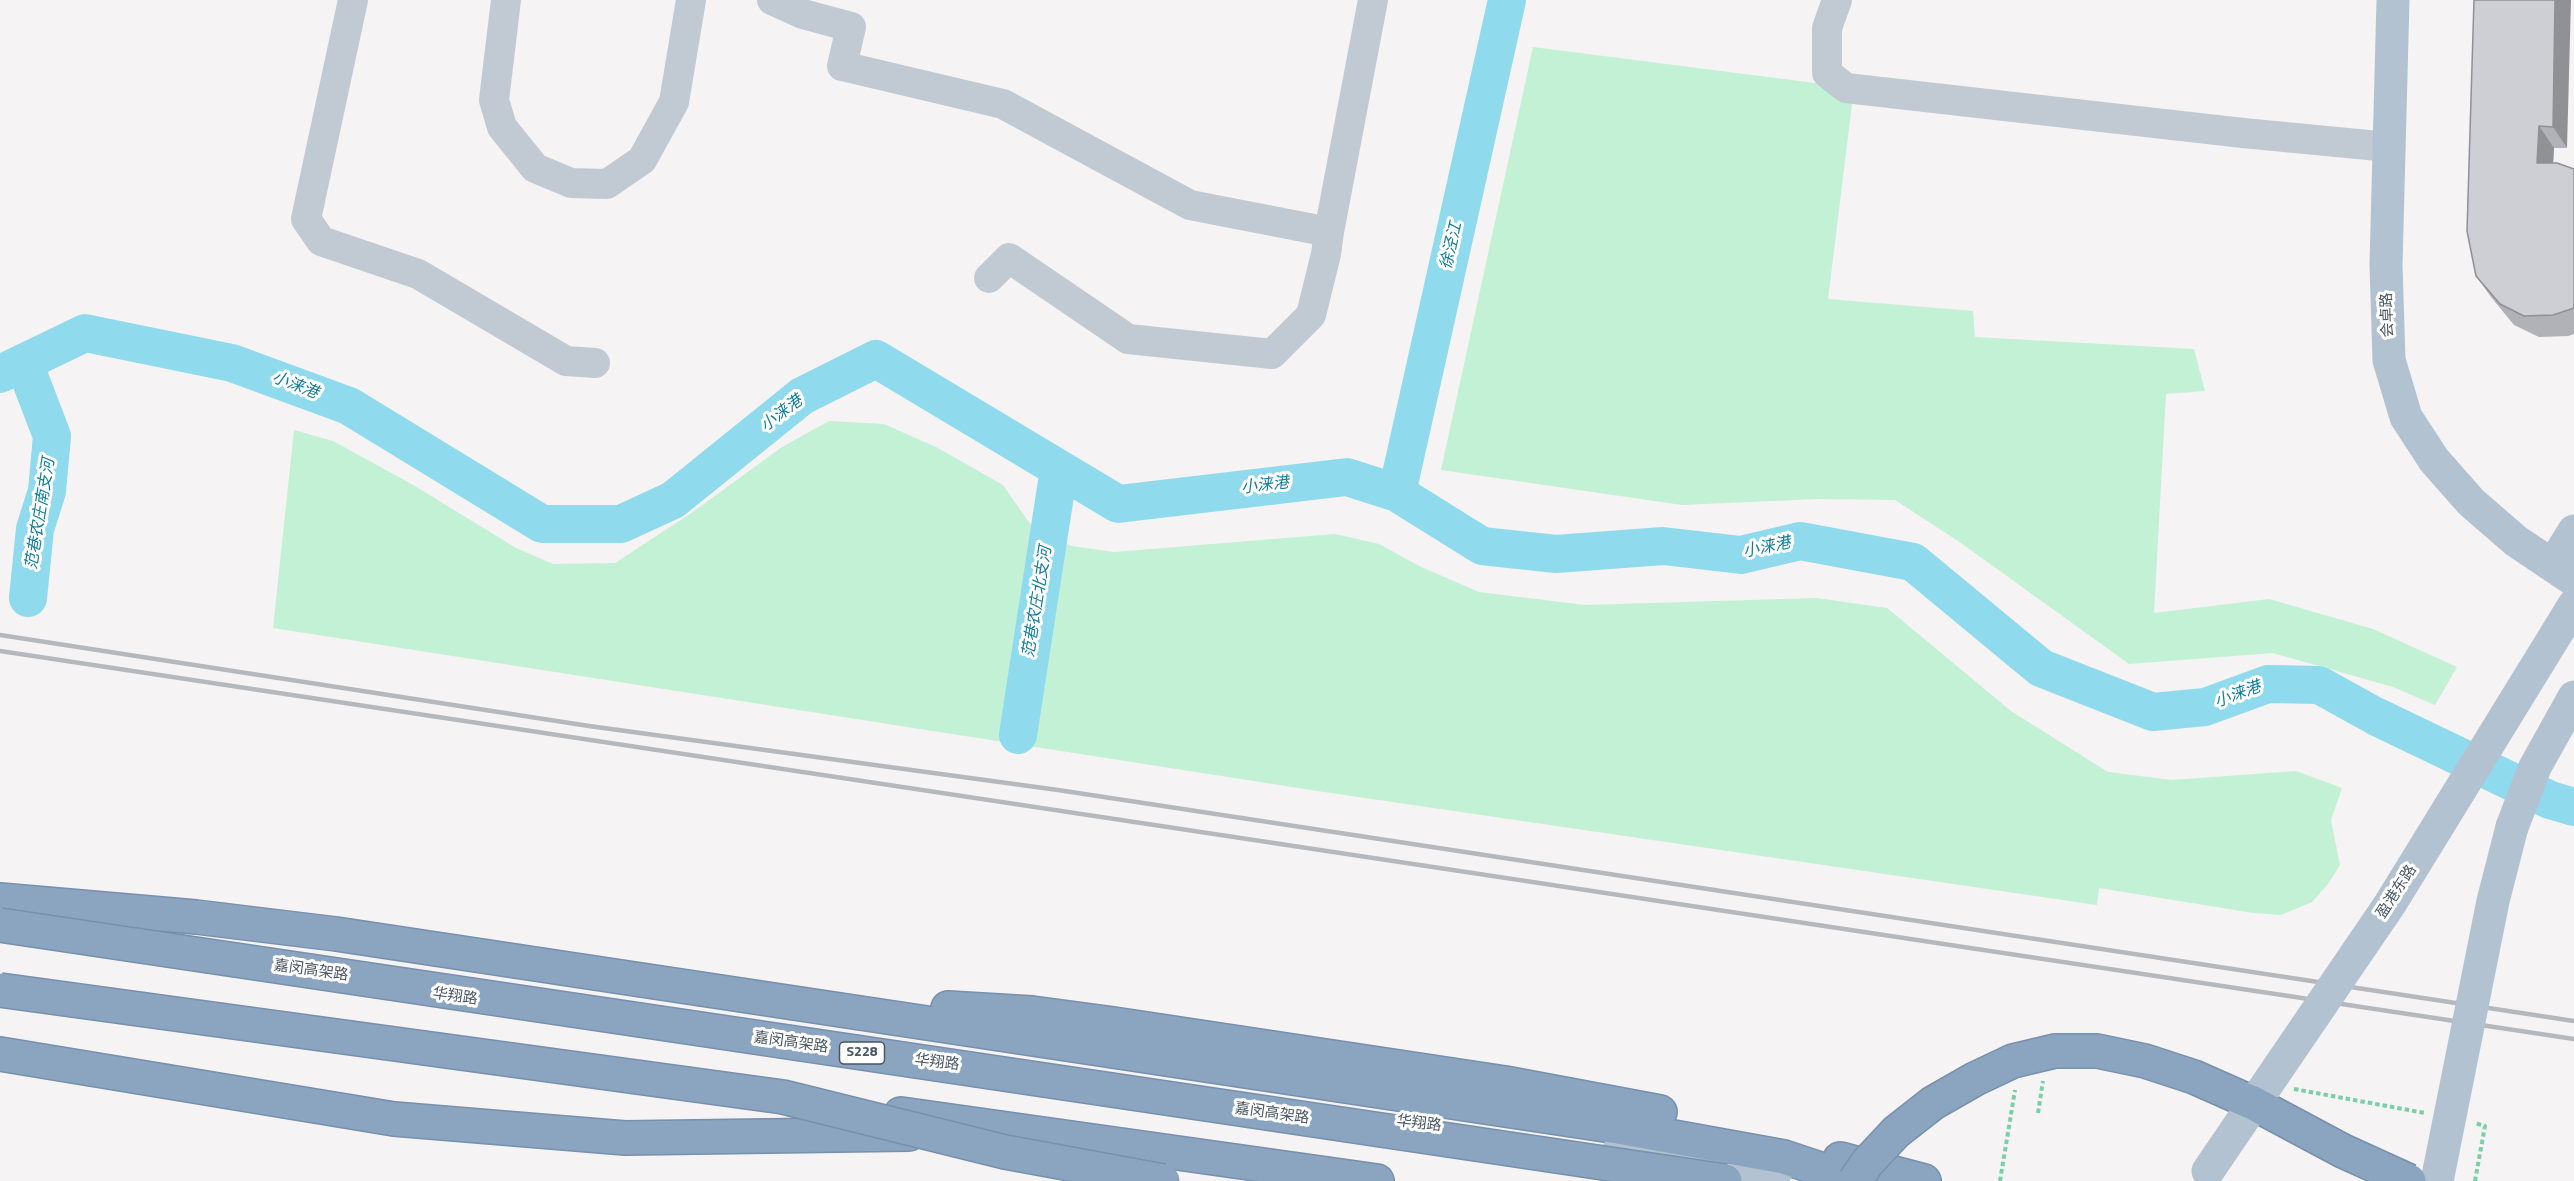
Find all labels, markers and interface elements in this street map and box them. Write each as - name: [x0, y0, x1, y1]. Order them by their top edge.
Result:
- water label: 徐泾江: [1437, 220, 1467, 272]
- street label: 会卓路: [2378, 292, 2398, 338]
- water label: 小涞港: [269, 368, 321, 404]
- water label: 小涞港: [757, 392, 807, 436]
- water label: 范巷农庄南支河: [23, 457, 59, 571]
- water label: 小涞港: [1240, 474, 1290, 498]
- water label: 小涞港: [1742, 534, 1792, 562]
- water label: 范巷农庄北支河: [1020, 545, 1056, 659]
- water label: 小涞港: [2212, 678, 2264, 712]
- street label: 盈港东路: [2373, 862, 2421, 922]
- street label: 嘉闵高架路: [273, 957, 349, 985]
- street label: 华翔路: [431, 985, 479, 1009]
- street label: 嘉闵高架路: [753, 1029, 829, 1057]
- road number: S228: [840, 1042, 884, 1064]
- street label: 华翔路: [914, 1051, 960, 1075]
- street label: 嘉闵高架路: [1234, 1100, 1310, 1128]
- street label: 华翔路: [1396, 1112, 1442, 1136]

